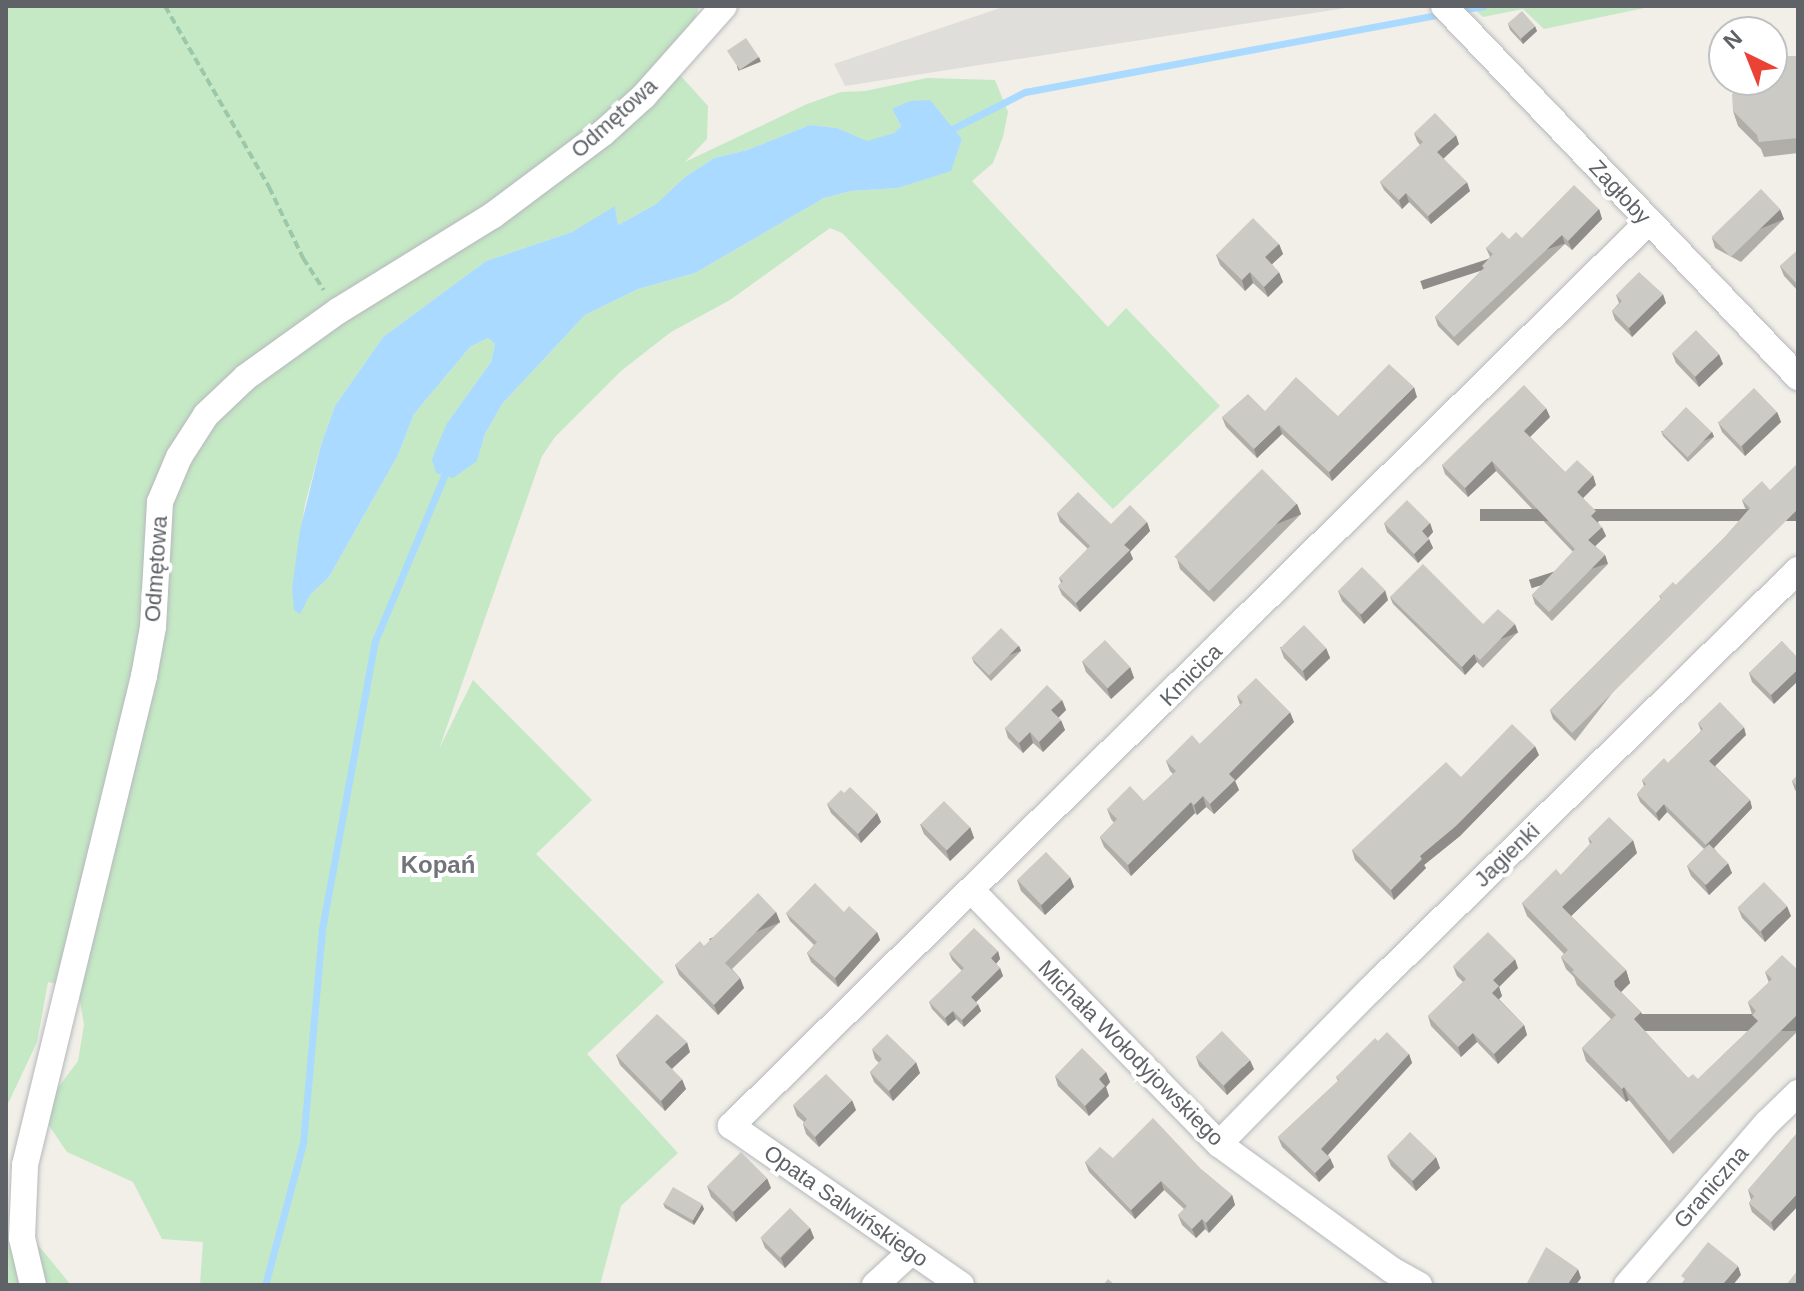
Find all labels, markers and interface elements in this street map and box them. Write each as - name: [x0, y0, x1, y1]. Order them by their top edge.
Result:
- north arrow: [1708, 16, 1788, 96]
- text: N: [1718, 25, 1747, 54]
- street label: Odmętowa: [566, 73, 662, 163]
- street label: Zagłoby: [1584, 154, 1656, 230]
- street label: Odmętowa: [139, 515, 173, 623]
- street label: Kmicica: [1154, 638, 1228, 712]
- street label: Jagienki: [1469, 817, 1545, 893]
- district label: Kopań: [401, 851, 475, 879]
- street label: Michała Wołodyjowskiego: [1033, 955, 1229, 1151]
- street label: Opata Salwińskiego: [759, 1139, 933, 1273]
- street label: Graniczna: [1668, 1141, 1754, 1233]

